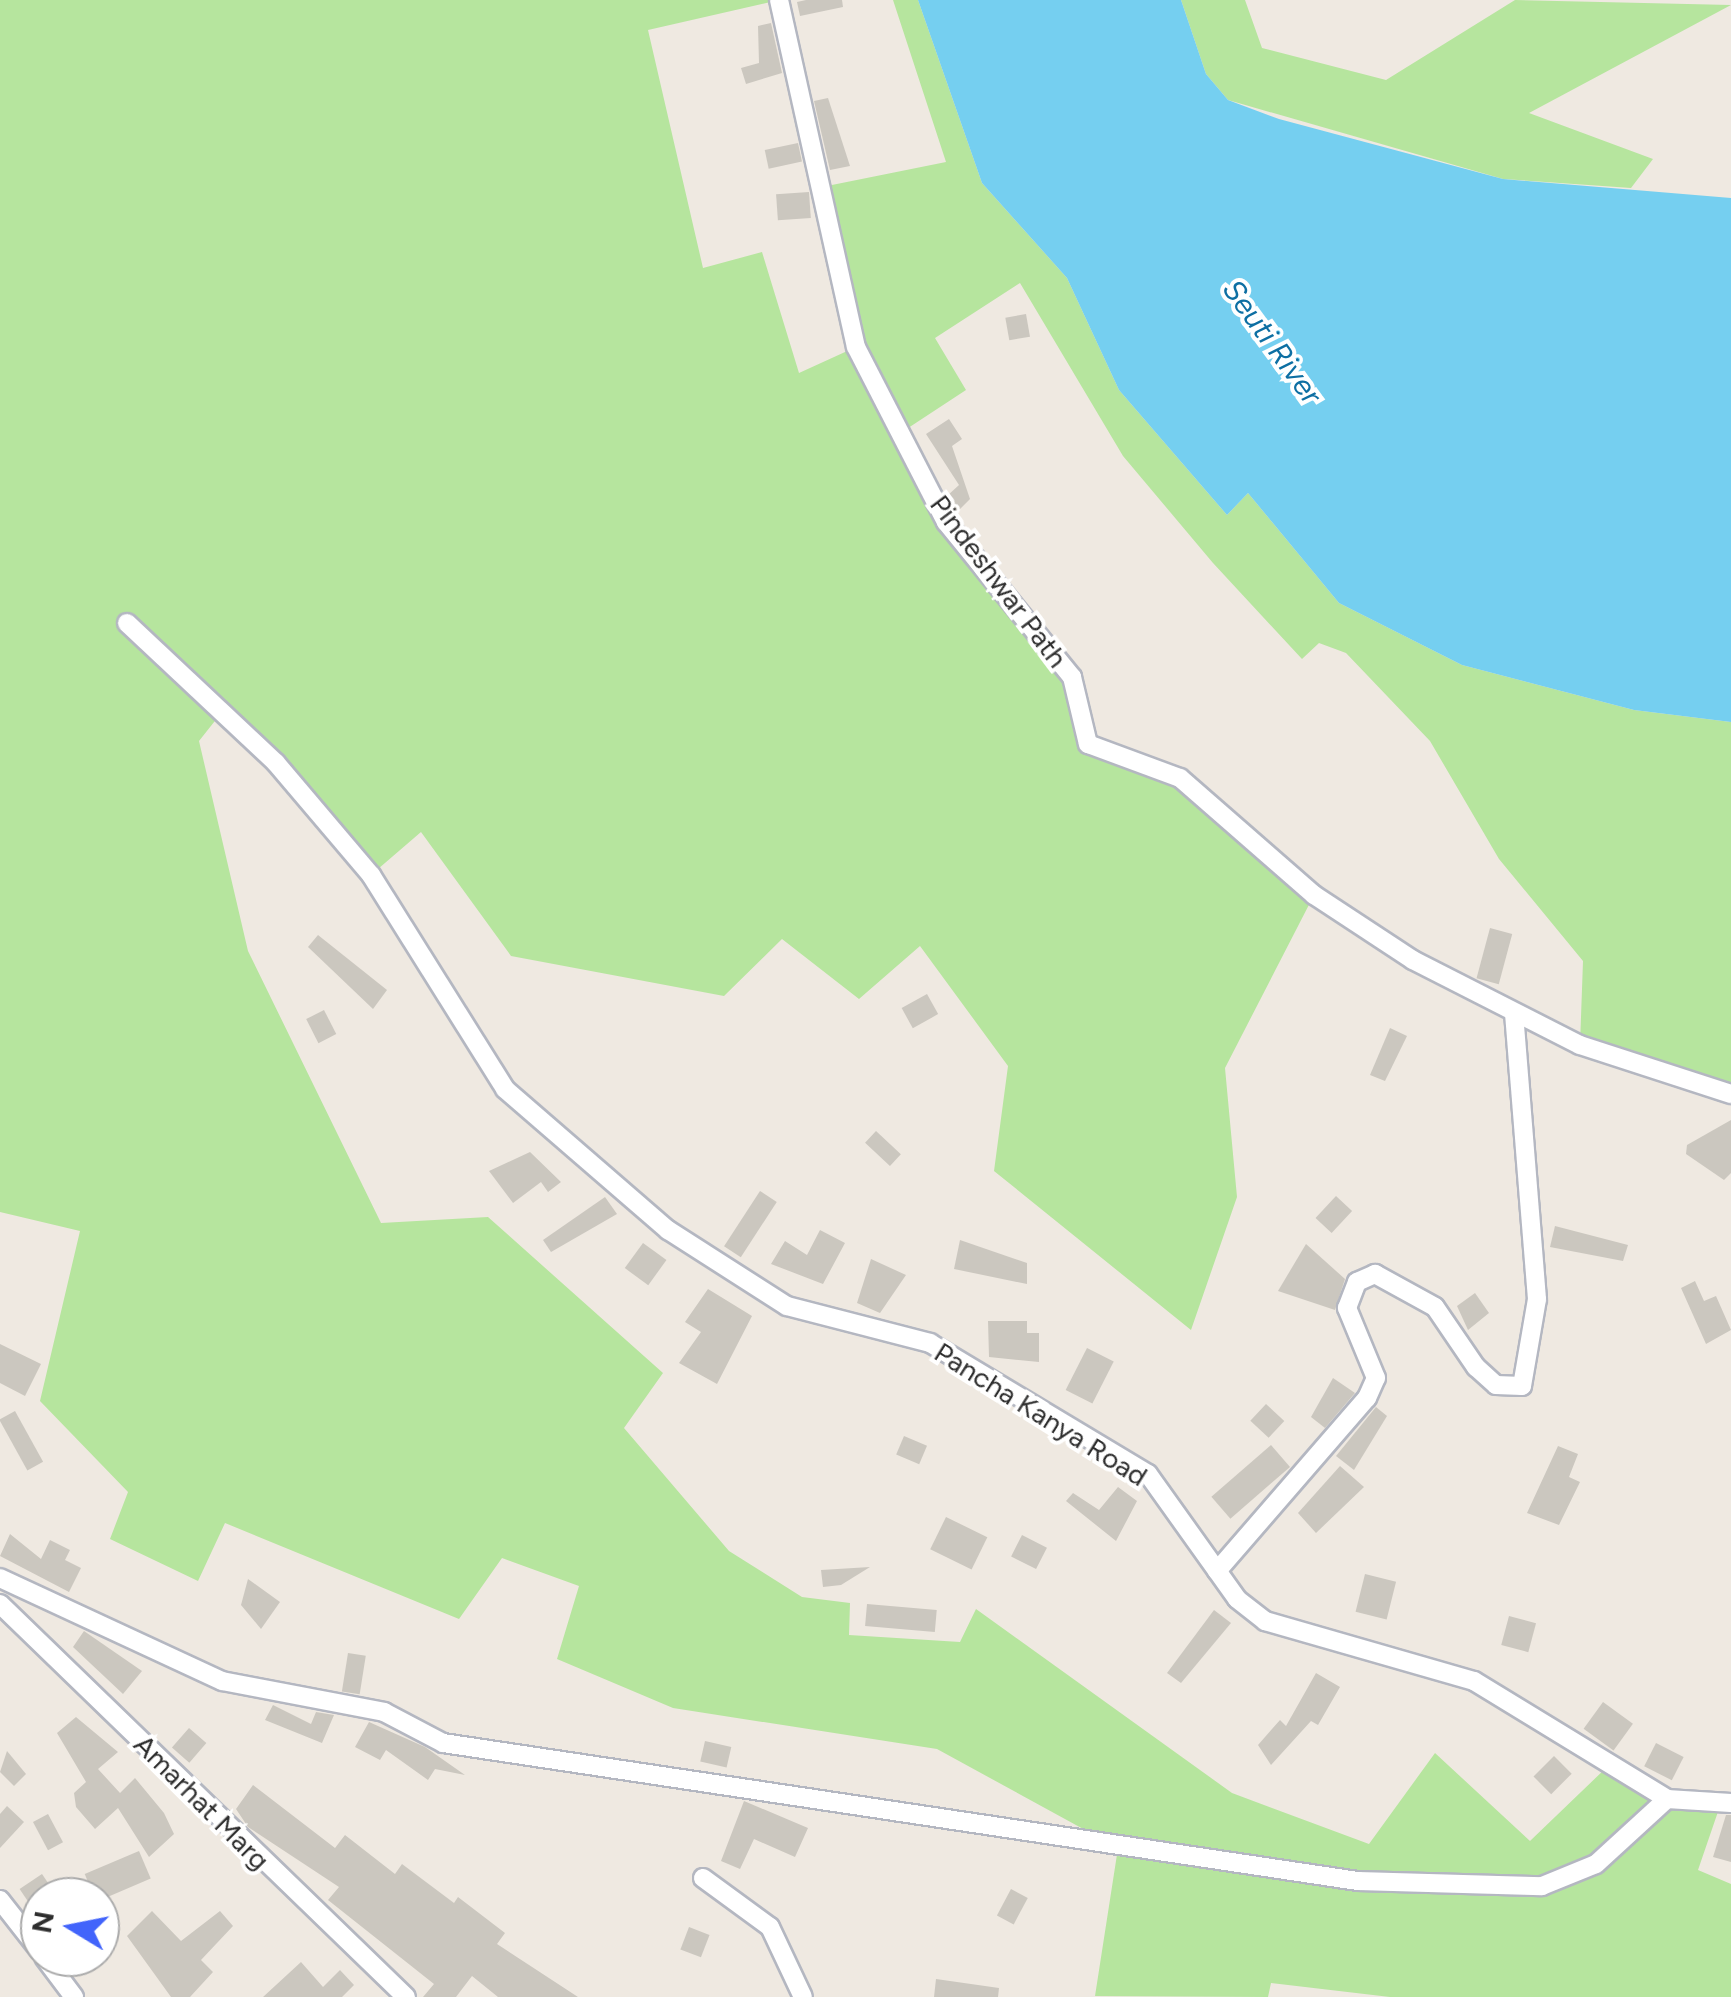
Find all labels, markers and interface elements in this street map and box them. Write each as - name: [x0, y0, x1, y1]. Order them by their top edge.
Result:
- water label: Seuti River: [1215, 273, 1329, 411]
- street label: Pindeshwar Path: [923, 488, 1075, 674]
- street label: Pancha Kanya Road: [928, 1335, 1154, 1493]
- street label: Amarhat Marg: [127, 1727, 277, 1877]
- north arrow: [20, 1877, 120, 1977]
- text: N: [24, 1909, 61, 1936]

